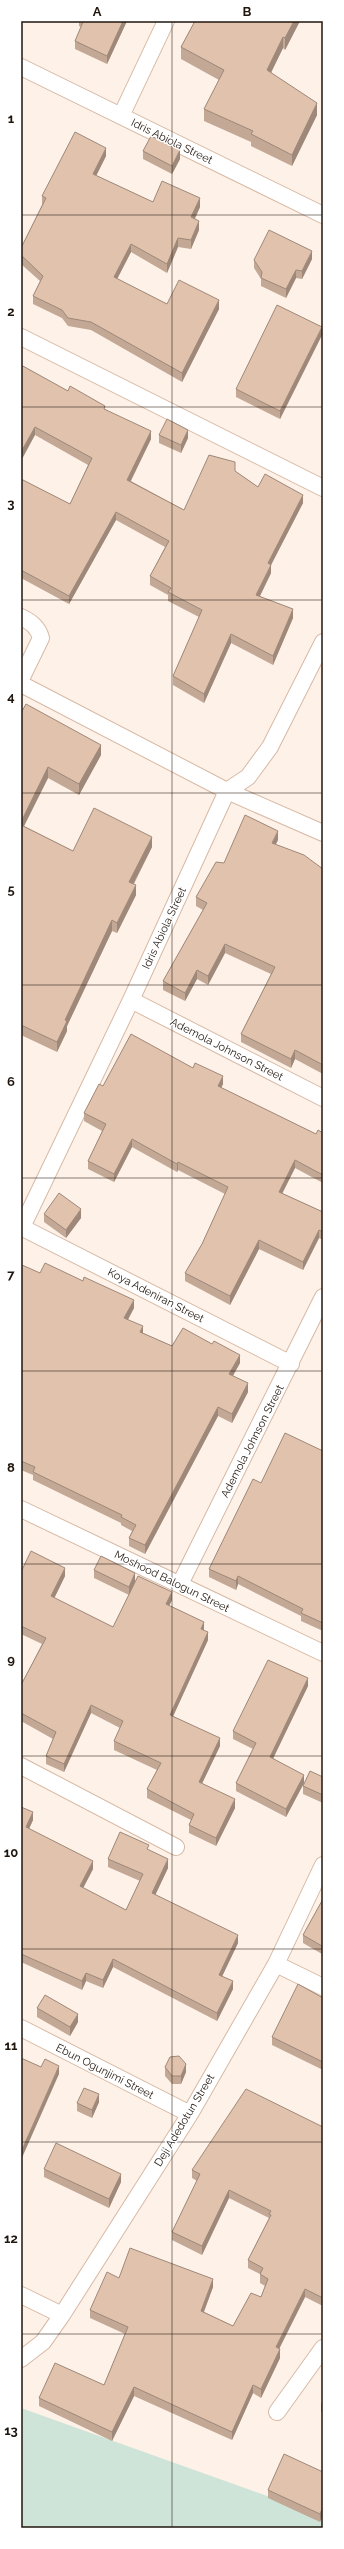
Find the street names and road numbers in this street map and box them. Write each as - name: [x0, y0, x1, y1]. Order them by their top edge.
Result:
- street label: Idris Abiola Street: [129, 116, 215, 167]
- street label: Idris Abiola Street: [140, 885, 189, 971]
- street label: Ademola Johnson Street: [168, 1015, 286, 1084]
- street label: Koya Adeniran Street: [105, 1266, 206, 1326]
- street label: Ademola Johnson Street: [218, 1382, 287, 1500]
- street label: Moshood Balogun Street: [112, 1548, 232, 1615]
- street label: Ebun Ogunjimi Street: [54, 2041, 156, 2102]
- street label: Deji Adedotun Street: [152, 2071, 217, 2169]

